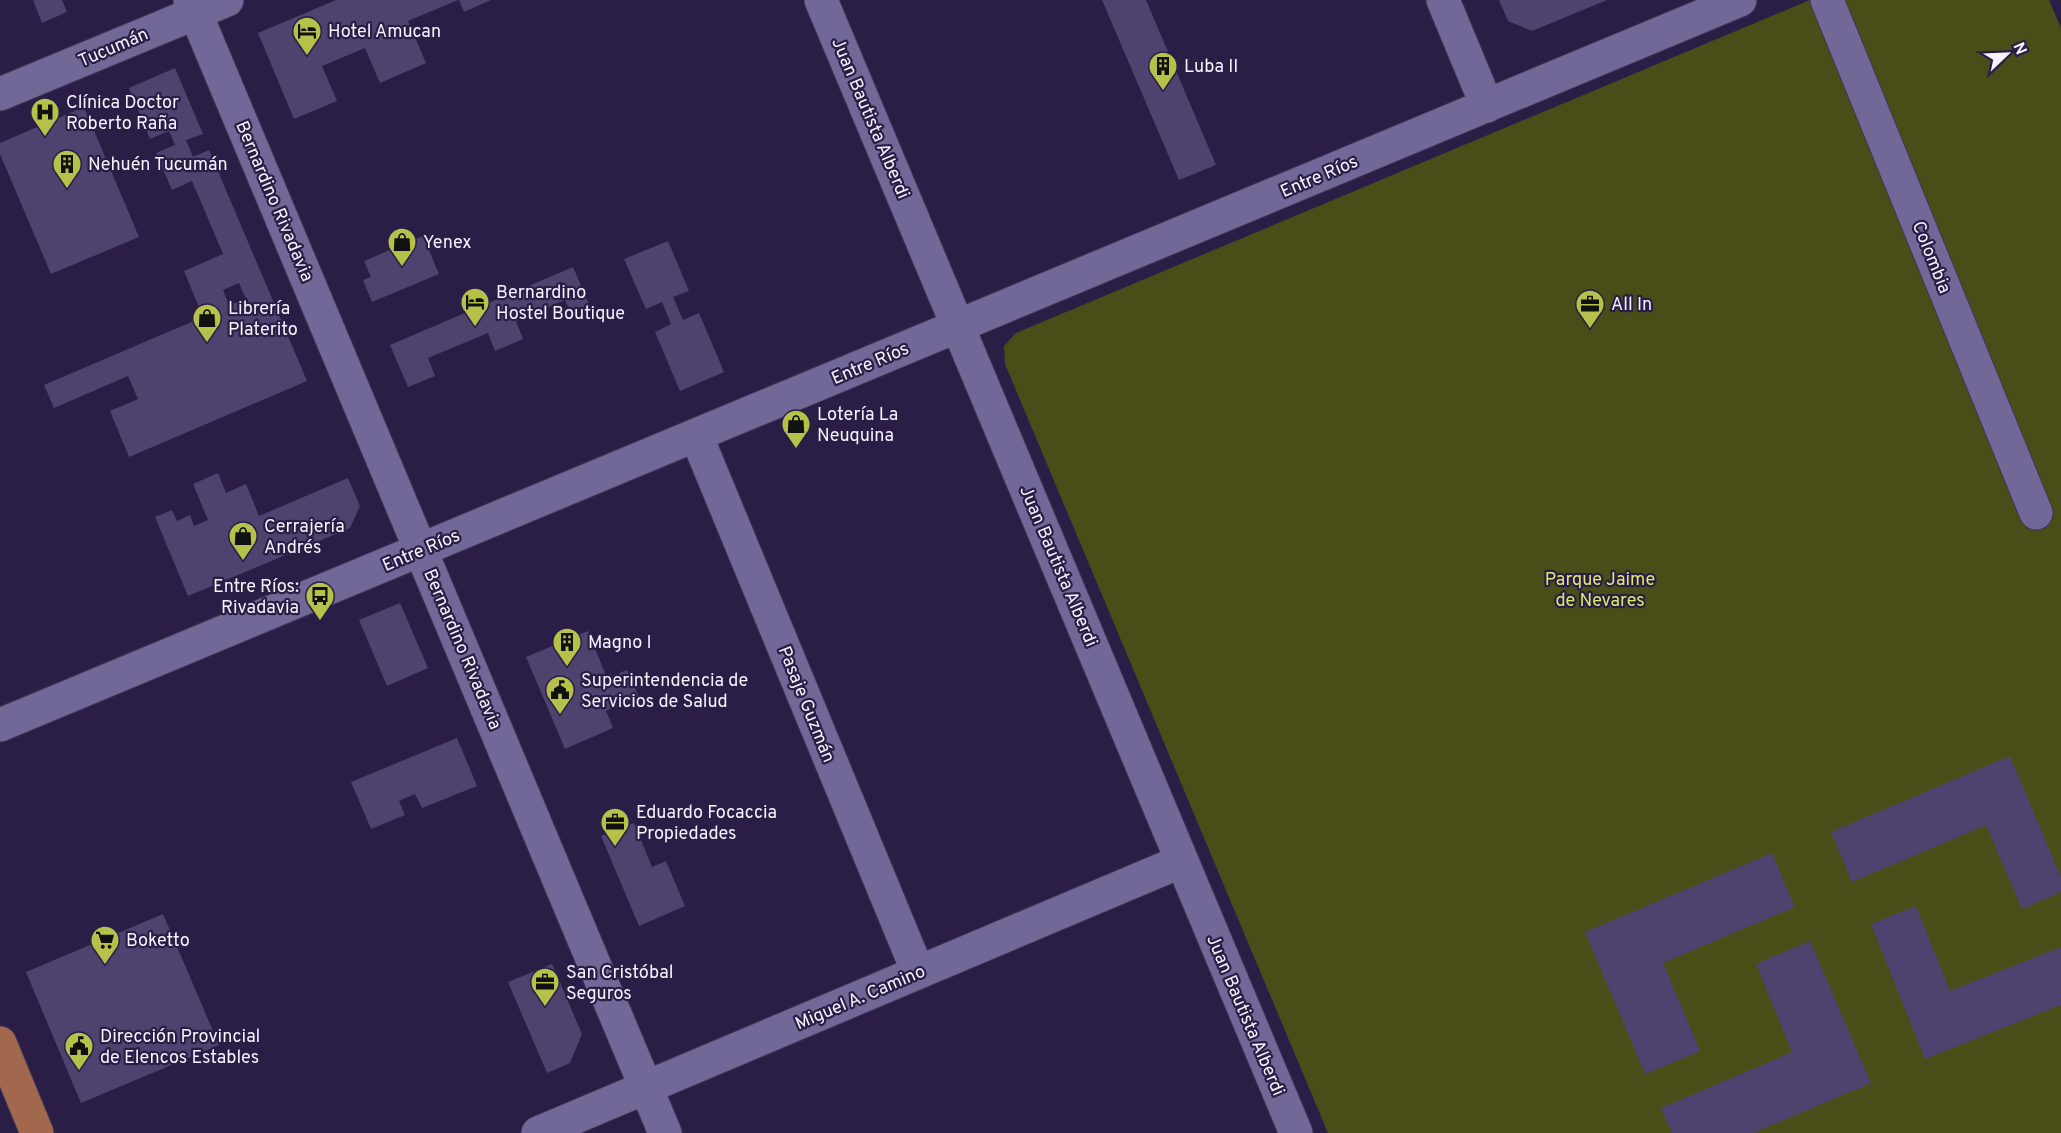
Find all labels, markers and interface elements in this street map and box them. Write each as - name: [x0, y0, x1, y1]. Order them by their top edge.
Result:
- hotel icon: Hotel Amucan: [291, 15, 323, 57]
- place label: Hotel Amucan: [328, 21, 441, 44]
- street label: Tucumán: [75, 23, 152, 73]
- north arrow: [1977, 24, 2037, 84]
- street label: Juan Bautista Alberdi: [825, 34, 914, 203]
- text: N: [2008, 40, 2030, 58]
- building icon: Luba II: [1147, 50, 1179, 92]
- place label: Luba II: [1184, 56, 1238, 79]
- place label: Clínica Doctor Roberto Raña: [66, 92, 179, 136]
- hospital icon: Clínica Doctor Roberto Raña: [29, 96, 61, 138]
- street label: Bernardino Rivadavia: [229, 118, 318, 285]
- building icon: Nehuén Tucumán: [51, 148, 83, 190]
- street label: Entre Ríos: [1277, 151, 1362, 204]
- place label: Nehuén Tucumán: [88, 154, 228, 177]
- street label: Colombia: [1906, 218, 1955, 297]
- shop icon: Yenex: [386, 226, 418, 268]
- place label: Yenex: [423, 232, 472, 255]
- place label: Bernardino Hostel Boutique: [496, 282, 625, 326]
- hotel icon: Bernardino Hostel Boutique: [459, 286, 491, 328]
- office icon: All In: [1574, 288, 1606, 330]
- place label: All In: [1611, 294, 1652, 317]
- place label: Librería Platerito: [228, 298, 298, 342]
- shop icon: Librería Platerito: [191, 302, 223, 344]
- street label: Entre Ríos: [828, 338, 913, 391]
- place label: Lotería La Neuquina: [817, 404, 898, 448]
- shop icon: Lotería La Neuquina: [780, 408, 812, 450]
- street label: Juan Bautista Alberdi: [1013, 482, 1102, 651]
- place label: Cerrajería Andrés: [264, 516, 345, 560]
- shop icon: Cerrajería Andrés: [227, 520, 259, 562]
- street label: Entre Ríos: [379, 525, 464, 578]
- street label: Bernardino Rivadavia: [417, 566, 506, 733]
- park label: Parque Jaime de Nevares: [1545, 569, 1655, 613]
- place label: Entre Ríos: Rivadavia: [213, 576, 299, 620]
- bus stop icon: Entre Ríos: Rivadavia: [304, 580, 336, 622]
- building icon: Magno I: [551, 626, 583, 668]
- place label: Magno I: [588, 632, 652, 655]
- street label: Pasaje Guzmán: [772, 643, 839, 766]
- place label: Superintendencia de Servicios de Salud: [581, 670, 748, 714]
- public building icon: Superintendencia de Servicios de Salud: [544, 674, 576, 716]
- place label: Eduardo Focaccia Propiedades: [636, 802, 777, 846]
- office icon: Eduardo Focaccia Propiedades: [599, 806, 631, 848]
- supermarket icon: Boketto: [89, 924, 121, 966]
- place label: Boketto: [126, 930, 190, 953]
- street label: Juan Bautista Alberdi: [1200, 931, 1289, 1100]
- street label: Miguel A. Camino: [792, 961, 929, 1036]
- place label: San Cristóbal Seguros: [566, 962, 673, 1006]
- office icon: San Cristóbal Seguros: [529, 966, 561, 1008]
- place label: Dirección Provincial de Elencos Estables: [100, 1026, 260, 1070]
- public building icon: Dirección Provincial de Elencos Estables: [63, 1030, 95, 1072]

